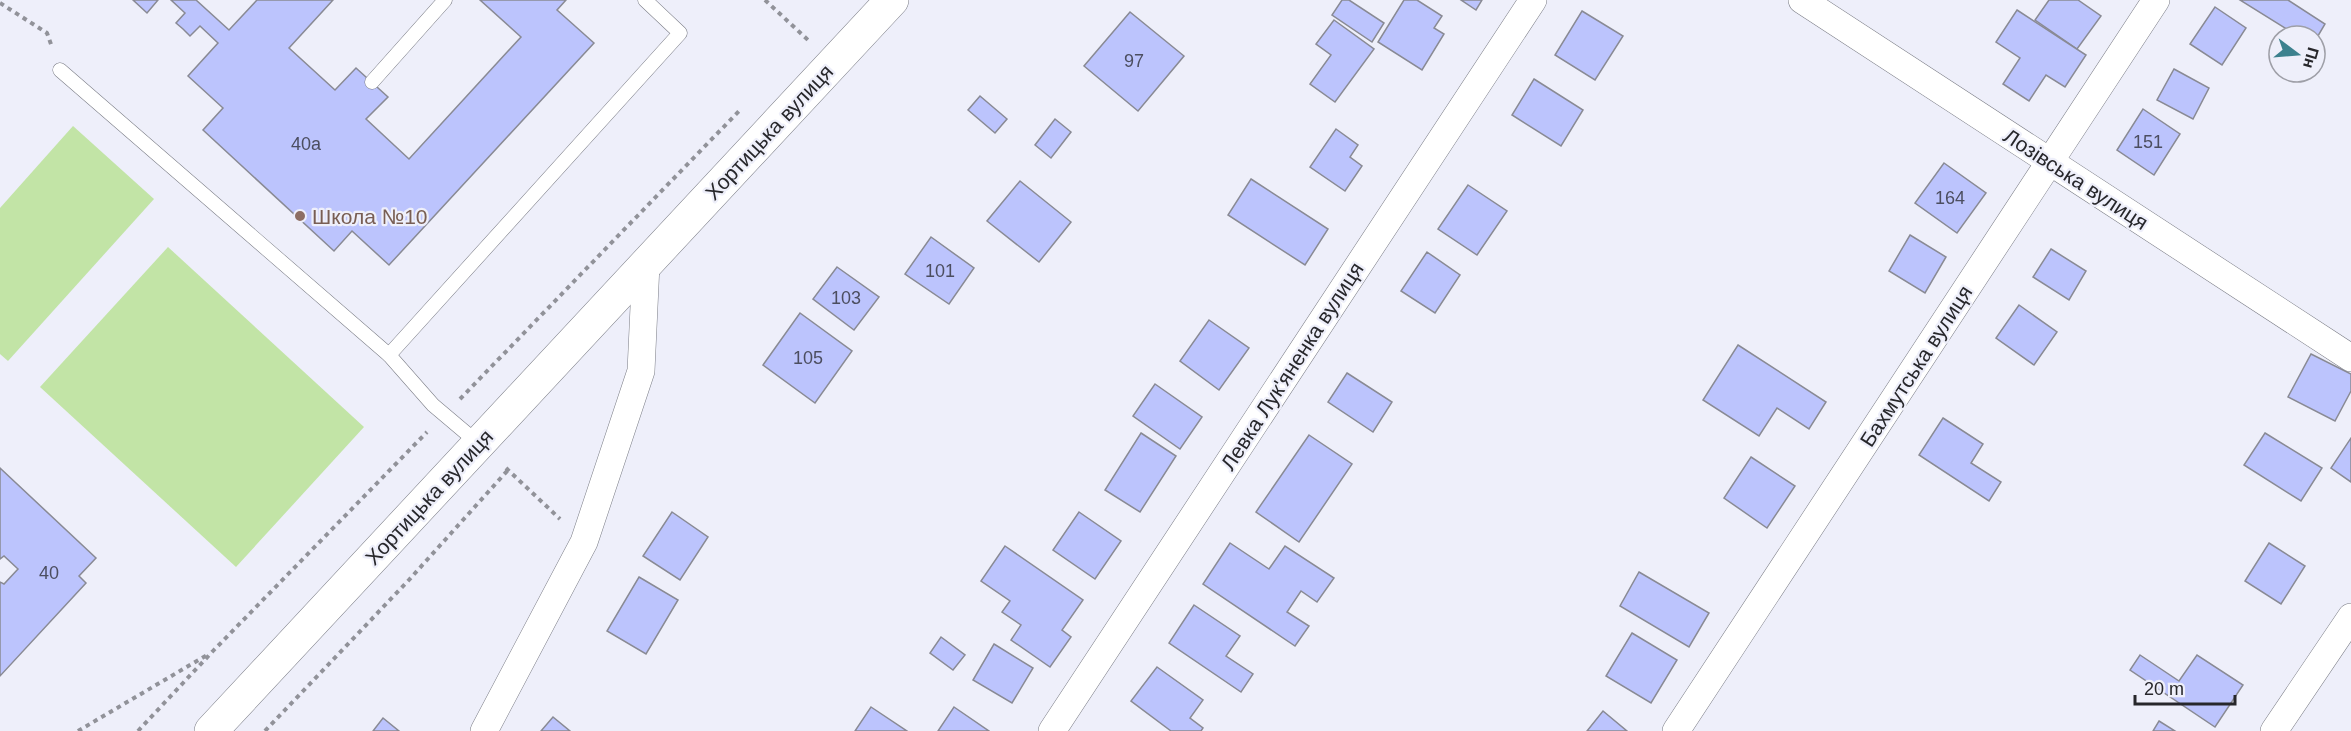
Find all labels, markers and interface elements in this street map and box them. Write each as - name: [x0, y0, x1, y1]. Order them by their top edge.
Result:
- north arrow: [2267, 24, 2327, 84]
- text: Пн: [2300, 45, 2322, 71]
- house number: 97: [1124, 51, 1144, 71]
- street label: Хортицька вулиця: [700, 60, 838, 204]
- street label: Лозівська вулиця: [2000, 124, 2152, 234]
- house number: 151: [2133, 132, 2163, 152]
- house number: 40а: [291, 134, 322, 154]
- house number: 164: [1935, 188, 1965, 208]
- place label: Школа №10: [312, 205, 428, 228]
- marker: Школа №10: [293, 209, 307, 223]
- street label: Левка Лук'яненка вулиця: [1216, 258, 1368, 474]
- house number: 101: [925, 261, 955, 281]
- street label: Бахмутська вулиця: [1855, 281, 1977, 451]
- house number: 103: [831, 288, 861, 308]
- house number: 105: [793, 348, 823, 368]
- street label: Хортицька вулиця: [360, 425, 498, 569]
- house number: 40: [39, 563, 59, 583]
- scale bar: [2135, 668, 2236, 706]
- text: 20 m: [2144, 679, 2184, 699]

